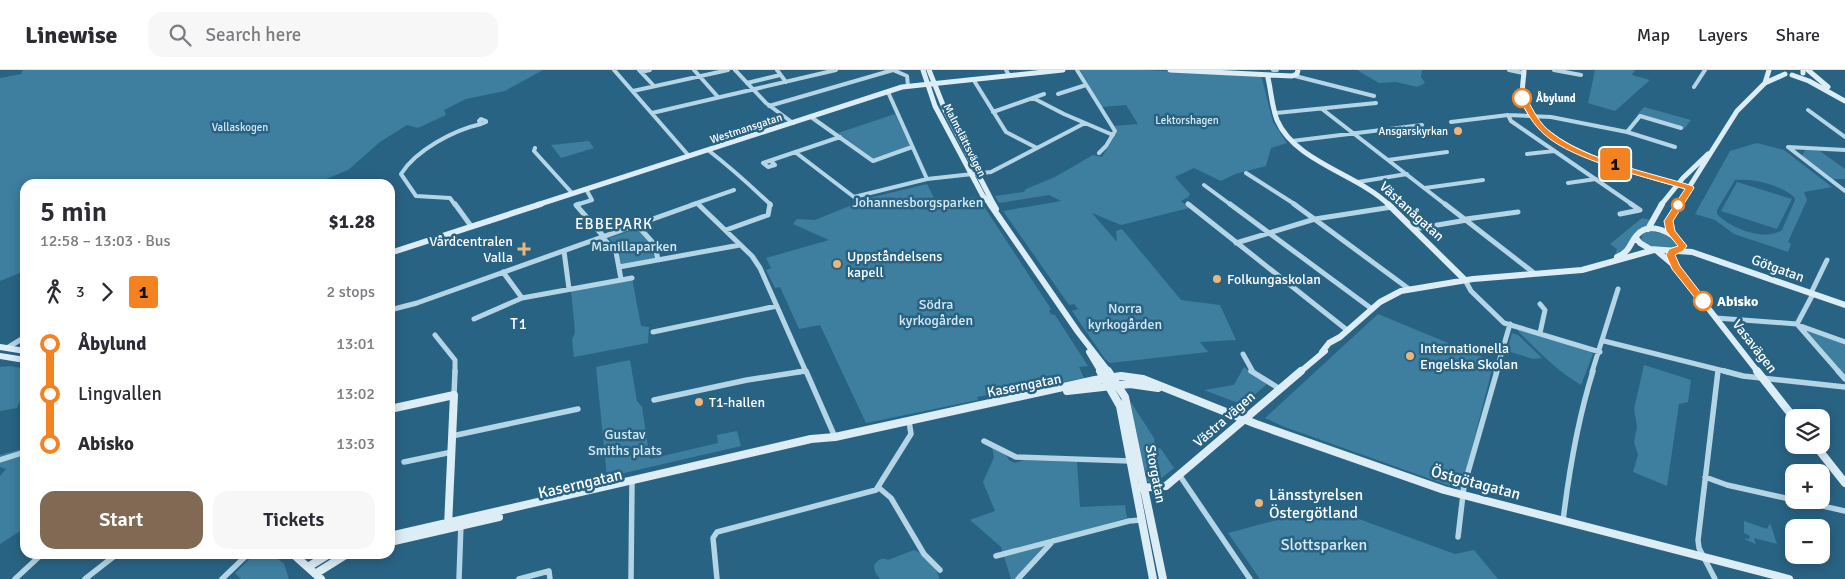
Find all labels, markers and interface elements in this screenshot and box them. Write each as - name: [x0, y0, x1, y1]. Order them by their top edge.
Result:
- search box: [148, 12, 498, 57]
- text: Linewise: [25, 20, 118, 50]
- icon: search: [166, 21, 194, 49]
- text: Search here: [206, 23, 301, 47]
- text: Map: [1637, 24, 1670, 46]
- text: Layers: [1698, 24, 1748, 46]
- text: Share: [1776, 24, 1820, 46]
- marker: Åbylund: [1512, 88, 1532, 108]
- place label: Åbylund: [1536, 91, 1576, 105]
- street label: Malmslättsvägen: [941, 101, 989, 179]
- street label: Westmansgatan: [709, 111, 784, 146]
- park label: Lektorshagen: [1155, 114, 1219, 127]
- park label: Vallaskogen: [212, 121, 268, 134]
- place label: Ansgarskyrkan: [1378, 125, 1448, 138]
- marker: Ansgarskyrkan: [1452, 125, 1464, 137]
- line badge: 1: [1599, 148, 1631, 180]
- text: 1: [1610, 153, 1620, 175]
- street label: Västanågatan: [1376, 178, 1448, 245]
- park label: Johannesborgsparken: [853, 194, 983, 211]
- text: 5 min: [40, 195, 107, 229]
- unlabelled marker: [1671, 198, 1685, 212]
- text: $1.28: [329, 210, 375, 234]
- district label: EBBEPARK: [575, 215, 653, 233]
- text: 12:58 – 13:03 · Bus: [40, 231, 171, 251]
- place label: Vårdcentralen Valla: [429, 233, 513, 266]
- park label: Manillaparken: [591, 238, 677, 255]
- marker: Vårdcentralen Valla: [517, 242, 531, 256]
- place label: Uppståndelsens kapell: [847, 248, 942, 281]
- street label: Götgatan: [1749, 251, 1807, 286]
- marker: Uppståndelsens kapell: [831, 258, 843, 270]
- place label: Folkungaskolan: [1227, 271, 1321, 288]
- marker: Folkungaskolan: [1211, 273, 1223, 285]
- icon: walk: [40, 278, 68, 306]
- icon: forward: [93, 278, 121, 306]
- text: 1: [139, 281, 148, 303]
- text: 3: [76, 282, 85, 302]
- text: 2 stops: [327, 282, 375, 302]
- marker: Abisko: [1693, 291, 1713, 311]
- place label: Abisko: [1717, 293, 1758, 310]
- park label: Södra kyrkogården: [899, 296, 973, 329]
- park label: Norra kyrkogården: [1088, 300, 1162, 333]
- district label: T1: [510, 315, 528, 333]
- street label: Vasavägen: [1729, 316, 1781, 376]
- text: Åbylund: [78, 332, 146, 356]
- text: 13:01: [336, 334, 375, 354]
- place label: Internationella Engelska Skolan: [1420, 340, 1518, 373]
- marker: Internationella Engelska Skolan: [1404, 350, 1416, 362]
- street label: Kaserngatan: [985, 370, 1063, 401]
- text: Lingvallen: [78, 382, 162, 406]
- text: 13:02: [336, 384, 375, 404]
- street label: Västra vägen: [1190, 388, 1259, 451]
- place label: T1-hallen: [709, 394, 765, 411]
- marker: T1-hallen: [693, 396, 705, 408]
- map controls: [1785, 409, 1830, 564]
- button: layers: [1785, 409, 1830, 454]
- park label: Gustav Smiths plats: [588, 426, 662, 459]
- text: Abisko: [78, 432, 134, 456]
- text: 13:03: [336, 434, 375, 454]
- street label: Storgatan: [1142, 444, 1169, 505]
- street label: Östgötagatan: [1429, 461, 1523, 505]
- button: +: [1785, 464, 1830, 509]
- street label: Kaserngatan: [536, 465, 624, 503]
- place label: Länsstyrelsen Östergötland: [1269, 485, 1363, 523]
- button: Start: [40, 491, 203, 549]
- button: Tickets: [213, 491, 375, 549]
- marker: Länsstyrelsen Östergötland: [1253, 497, 1265, 509]
- button: −: [1785, 519, 1830, 564]
- park label: Slottsparken: [1281, 535, 1367, 555]

